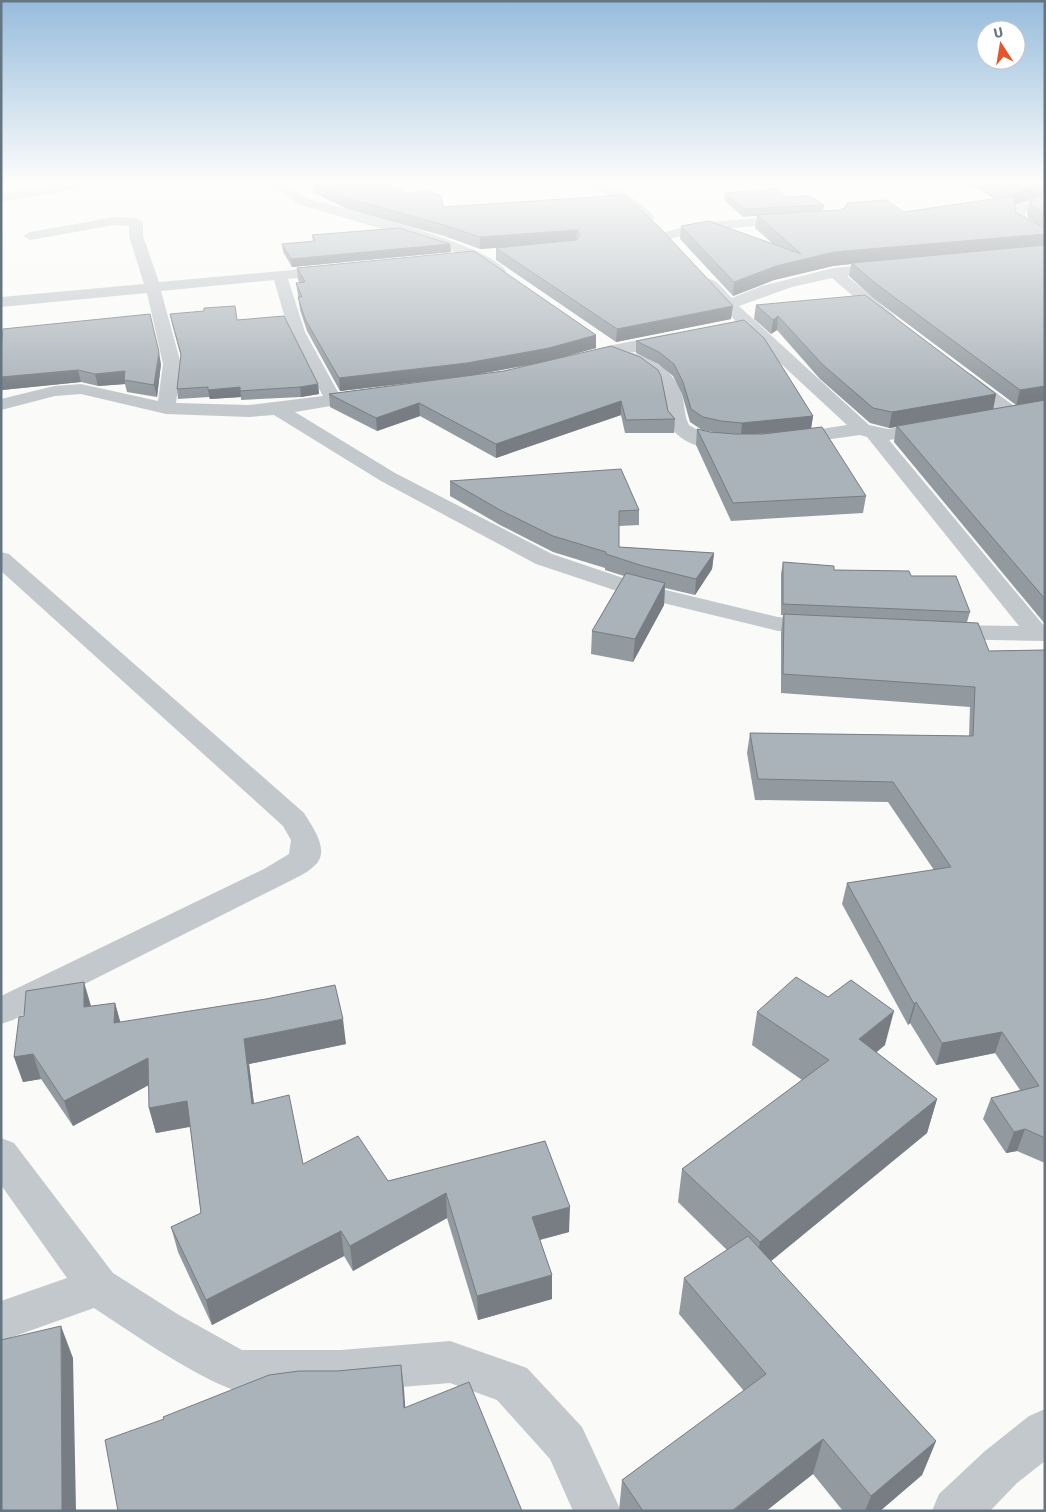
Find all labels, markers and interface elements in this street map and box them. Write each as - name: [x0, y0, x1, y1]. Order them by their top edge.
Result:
- north arrow: [976, 20, 1026, 70]
- text: U: [992, 23, 1005, 42]

